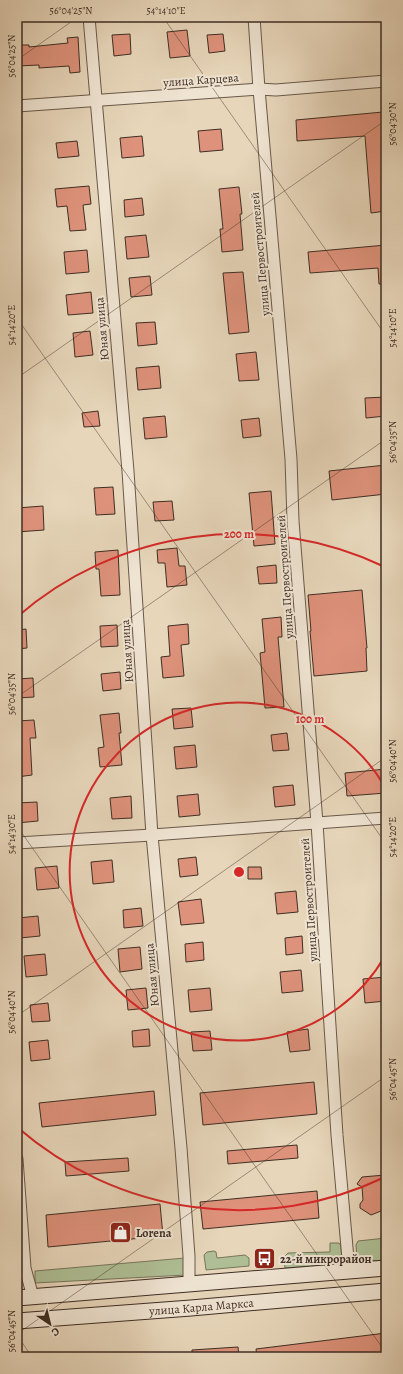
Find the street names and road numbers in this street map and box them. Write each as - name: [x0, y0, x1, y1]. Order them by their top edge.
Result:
- street label: улица Карцева: [162, 69, 240, 91]
- street label: улица Первостроителей: [247, 192, 273, 317]
- street label: Юная улица: [91, 296, 113, 361]
- street label: улица Первостроителей: [273, 515, 297, 640]
- street label: Юная улица: [117, 618, 137, 683]
- street label: улица Первостроителей: [297, 838, 321, 963]
- street label: Юная улица: [141, 942, 163, 1007]
- street label: улица Карла Маркса: [148, 1295, 255, 1319]

